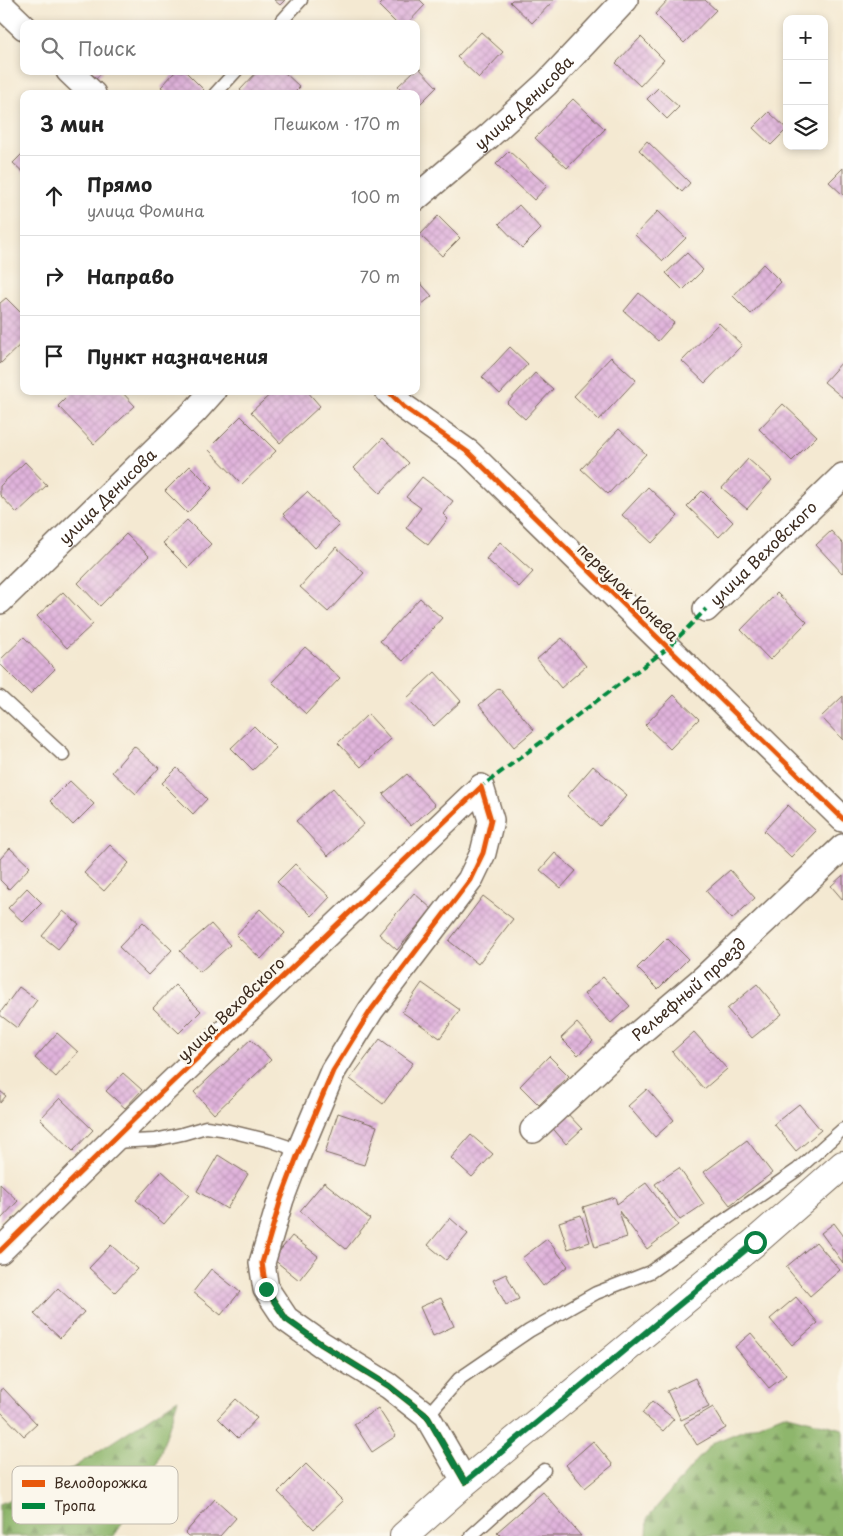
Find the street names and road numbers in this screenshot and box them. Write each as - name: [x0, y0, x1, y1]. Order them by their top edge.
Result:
- street label: улица Денисова: [468, 49, 578, 155]
- street label: улица Денисова: [52, 442, 161, 549]
- street label: улица Веховского: [704, 495, 822, 610]
- street label: переулок Конева: [573, 536, 685, 646]
- street label: Рельефный проезд: [626, 932, 751, 1046]
- street label: улица Веховского: [171, 951, 290, 1066]

